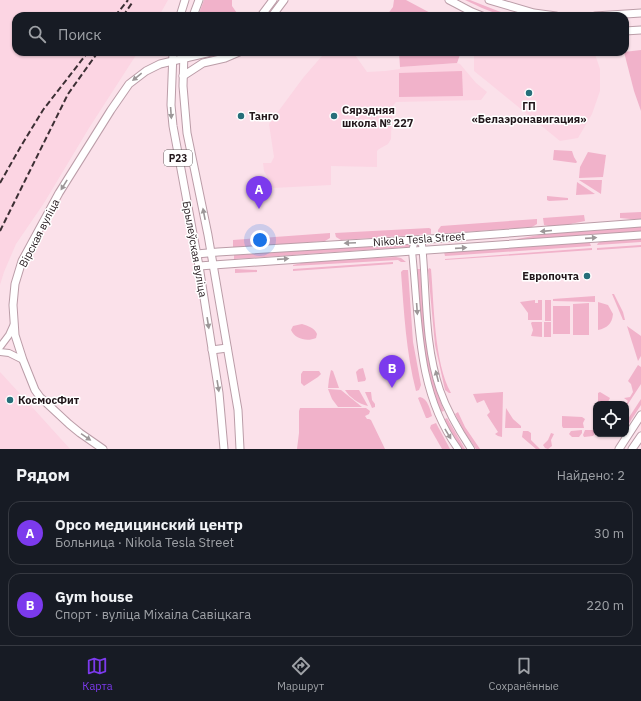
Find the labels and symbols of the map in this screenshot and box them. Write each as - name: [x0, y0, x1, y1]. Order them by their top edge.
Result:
- one-way arrow: [132, 73, 143, 82]
- marker: ГП «Белаэронавигация»: [524, 88, 534, 98]
- place label: ГП «Белаэронавигация»: [472, 99, 586, 126]
- place label: Сярэдняя школа № 227: [342, 103, 414, 130]
- one-way arrow: [168, 107, 175, 120]
- place label: Танго: [249, 109, 279, 123]
- marker: Танго: [236, 111, 246, 121]
- marker: Сярэдняя школа № 227: [329, 111, 339, 121]
- road number: Р23: [164, 150, 192, 166]
- pin: A: [246, 176, 272, 209]
- one-way arrow: [61, 179, 68, 190]
- street label: Вірская вуліца: [16, 196, 62, 270]
- street label: Брылеўская вуліца: [180, 200, 210, 298]
- one-way arrow: [200, 208, 206, 221]
- one-way arrow: [540, 227, 552, 234]
- street label: Nikola Tesla Street: [372, 229, 466, 249]
- your location: [250, 230, 270, 250]
- one-way arrow: [585, 235, 597, 242]
- one-way arrow: [344, 240, 356, 247]
- one-way arrow: [455, 245, 467, 252]
- one-way arrow: [277, 256, 289, 263]
- place label: Европочта: [522, 269, 579, 283]
- marker: Европочта: [582, 271, 592, 281]
- one-way arrow: [413, 303, 420, 315]
- one-way arrow: [205, 317, 211, 329]
- pin: B: [379, 355, 405, 388]
- one-way arrow: [433, 370, 439, 383]
- one-way arrow: [215, 380, 221, 392]
- place label: КосмосФит: [18, 393, 80, 407]
- marker: КосмосФит: [5, 395, 15, 405]
- one-way arrow: [445, 428, 452, 440]
- one-way arrow: [80, 434, 91, 441]

